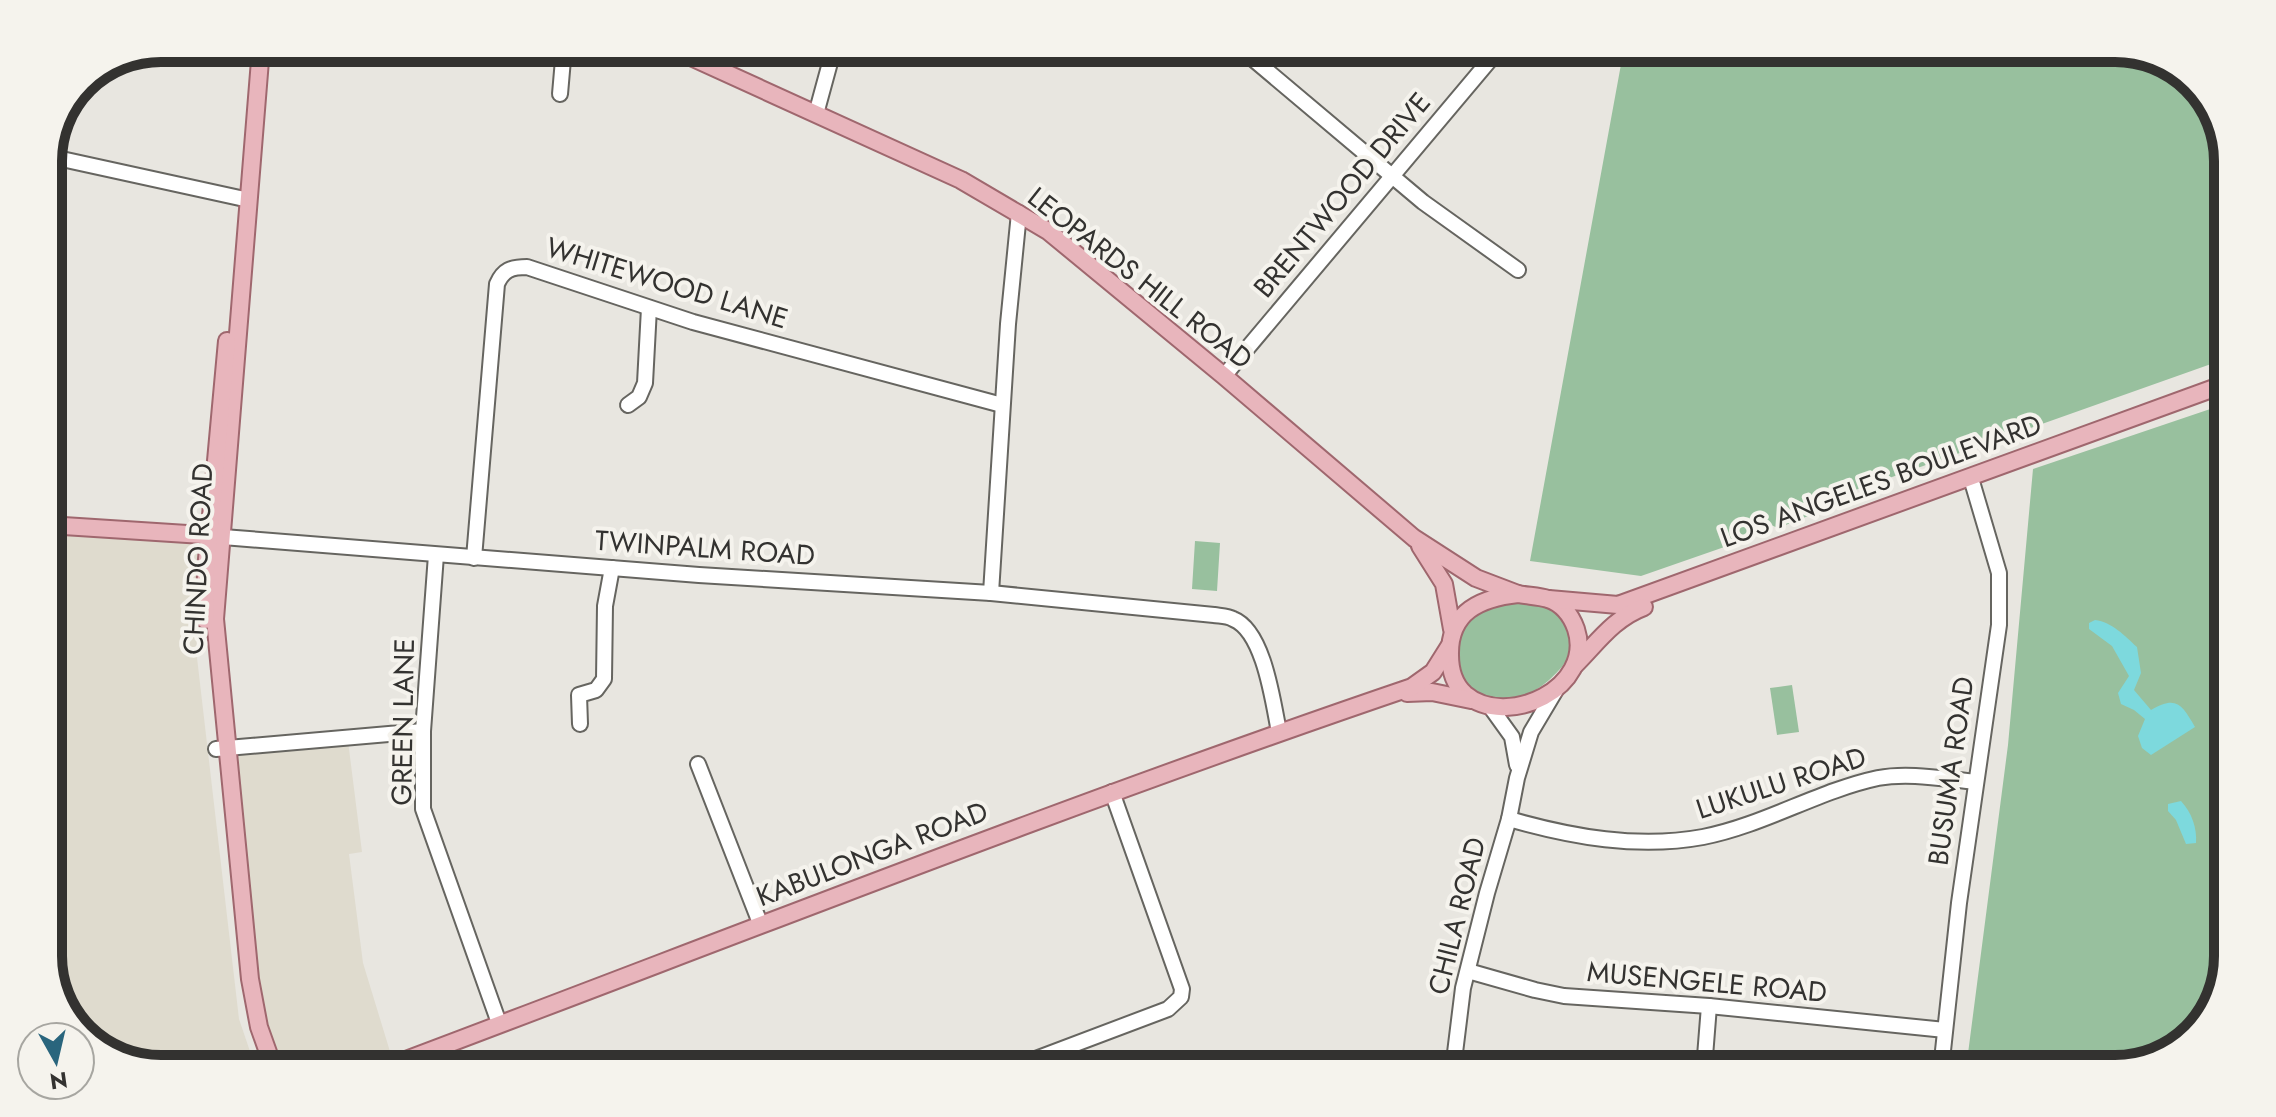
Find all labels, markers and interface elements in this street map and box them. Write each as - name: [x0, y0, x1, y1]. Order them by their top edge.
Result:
- street label: BRENTWOOD DRIVE: [1244, 83, 1440, 307]
- street label: LEOPARDS HILL ROAD: [1019, 177, 1261, 379]
- street label: WHITEWOOD LANE: [541, 227, 793, 339]
- street label: LOS ANGELES BOULEVARD: [1715, 404, 2047, 558]
- street label: CHINDO ROAD: [173, 462, 223, 656]
- street label: TWINPALM ROAD: [594, 520, 816, 576]
- street label: GREEN LANE: [381, 638, 425, 806]
- street label: BUSUMA ROAD: [1917, 674, 1985, 868]
- street label: LUKULU ROAD: [1691, 736, 1871, 830]
- street label: KABULONGA ROAD: [750, 791, 994, 917]
- street label: CHILA ROAD: [1418, 833, 1496, 999]
- street label: MUSENGELE ROAD: [1585, 951, 1829, 1013]
- north arrow: [16, 1021, 96, 1101]
- text: N: [48, 1064, 70, 1098]

